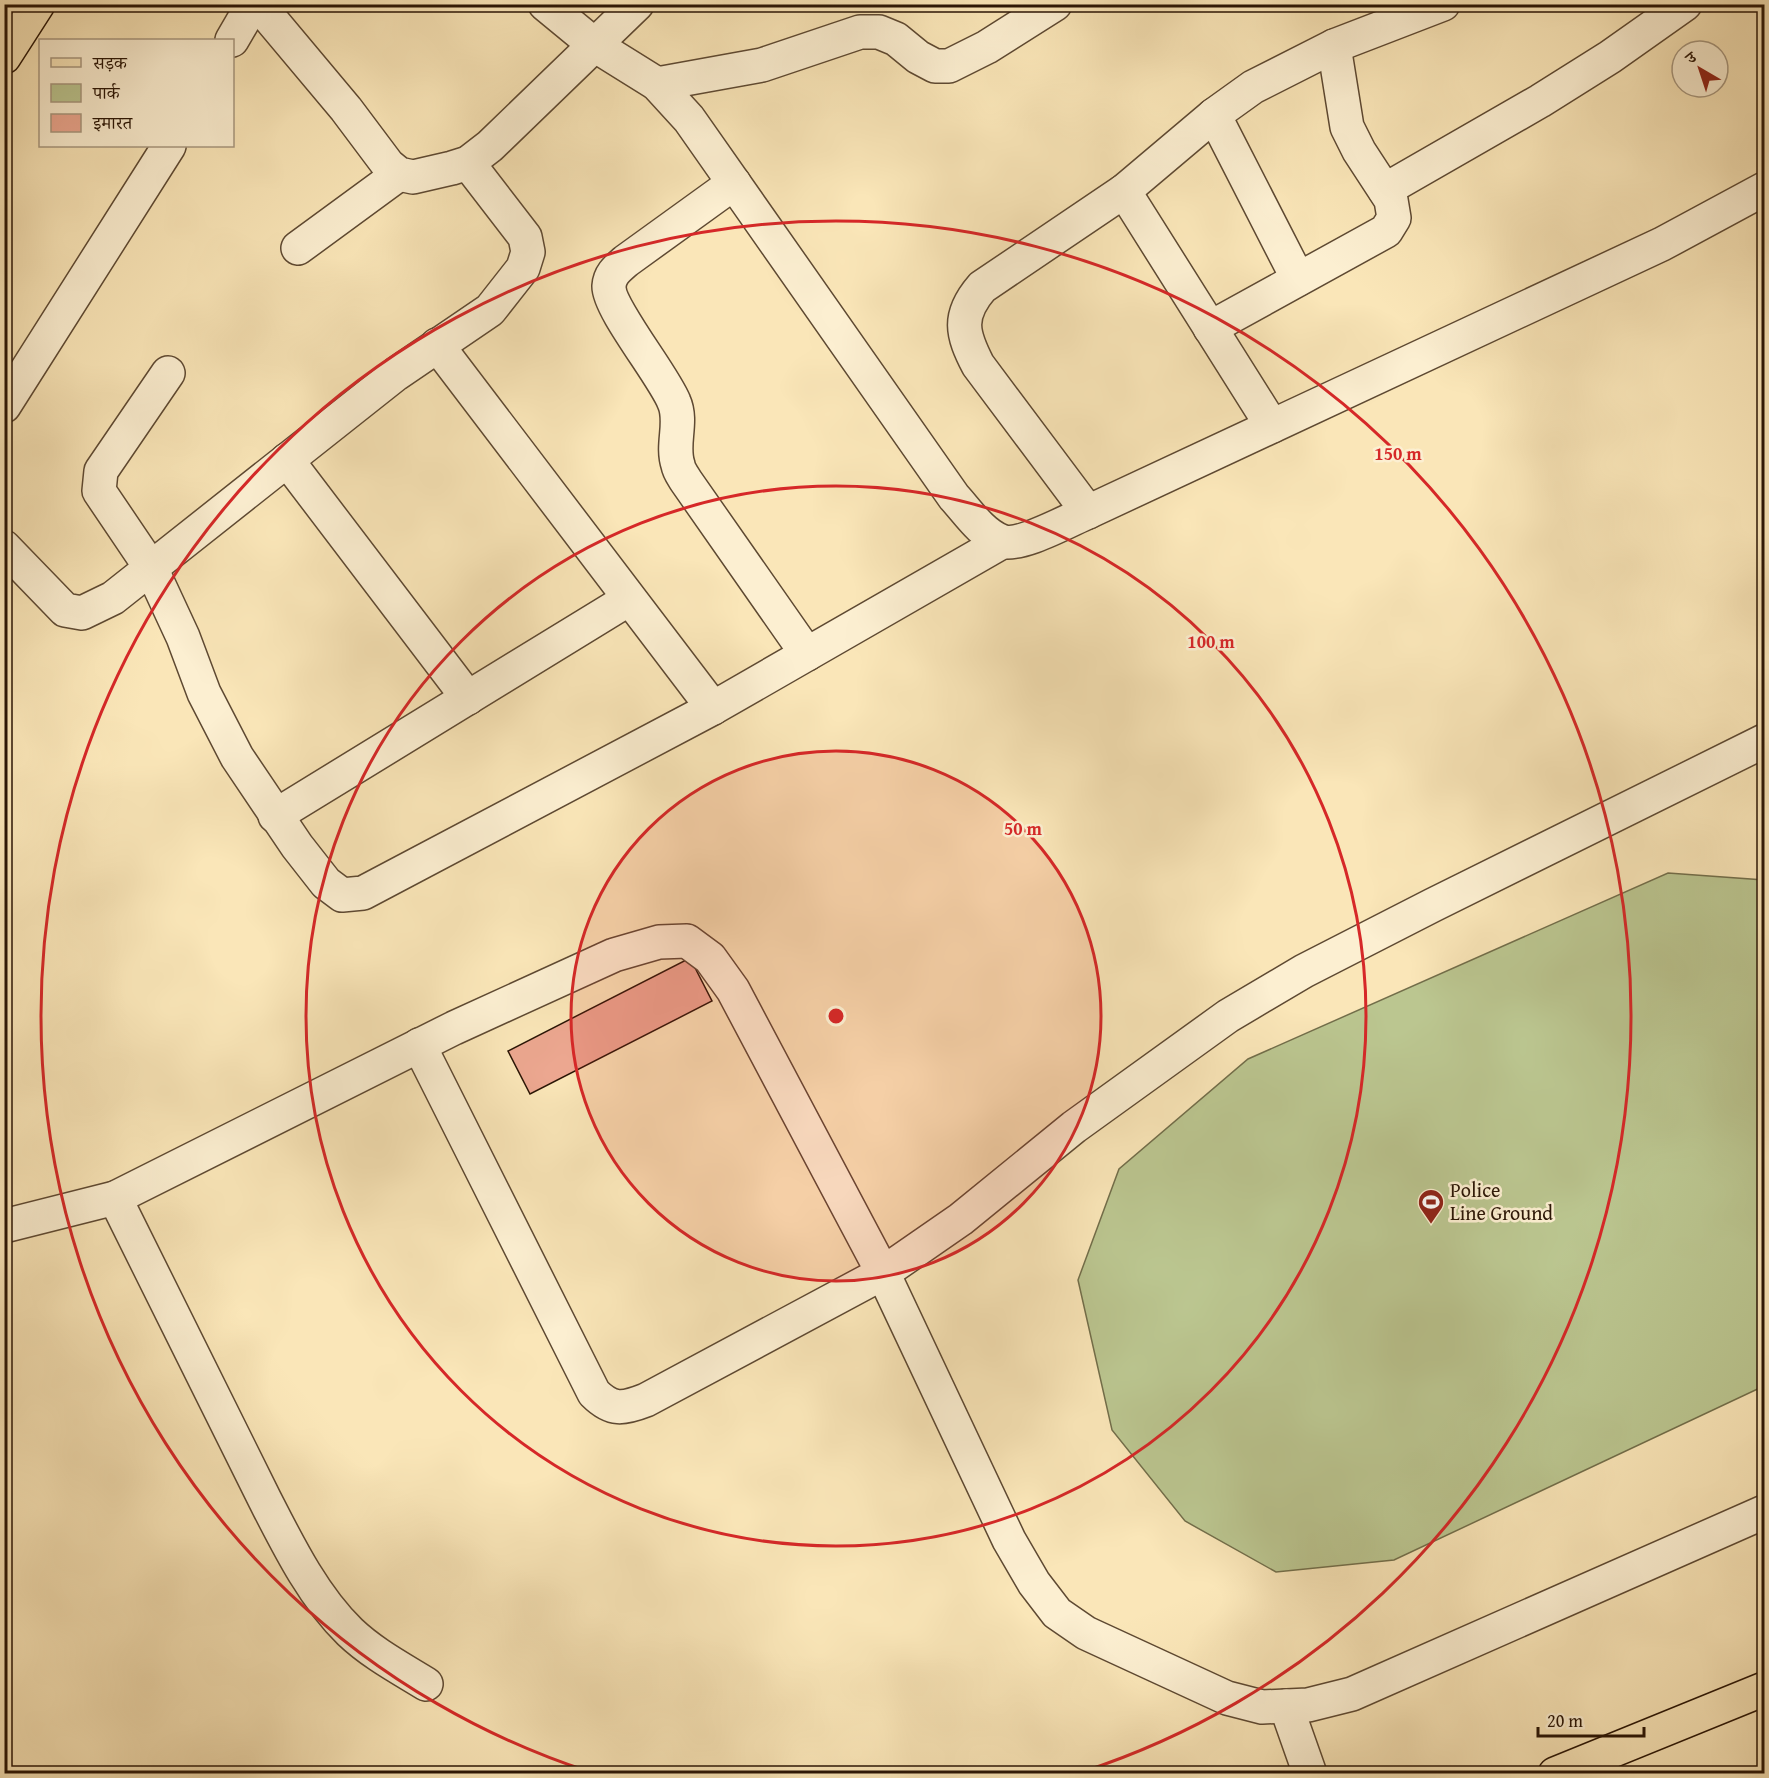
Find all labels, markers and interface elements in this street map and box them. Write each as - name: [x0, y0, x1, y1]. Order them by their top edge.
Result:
- legend: [39, 39, 234, 147]
- north arrow: [1670, 39, 1730, 99]
- text: उ: [1679, 44, 1703, 70]
- text: सड़क: [92, 49, 128, 76]
- text: पार्क: [92, 79, 121, 106]
- text: इमारत: [92, 109, 133, 136]
- text: 150 m: [1374, 440, 1422, 467]
- text: 100 m: [1187, 628, 1235, 655]
- text: 50 m: [1004, 815, 1043, 842]
- centre of rings: [826, 1006, 846, 1026]
- place label: Police Line Ground: [1450, 1175, 1553, 1227]
- sports icon: Police Line Ground: [1416, 1187, 1446, 1225]
- scale bar: [1538, 1700, 1644, 1738]
- text: 20 m: [1547, 1707, 1583, 1734]

